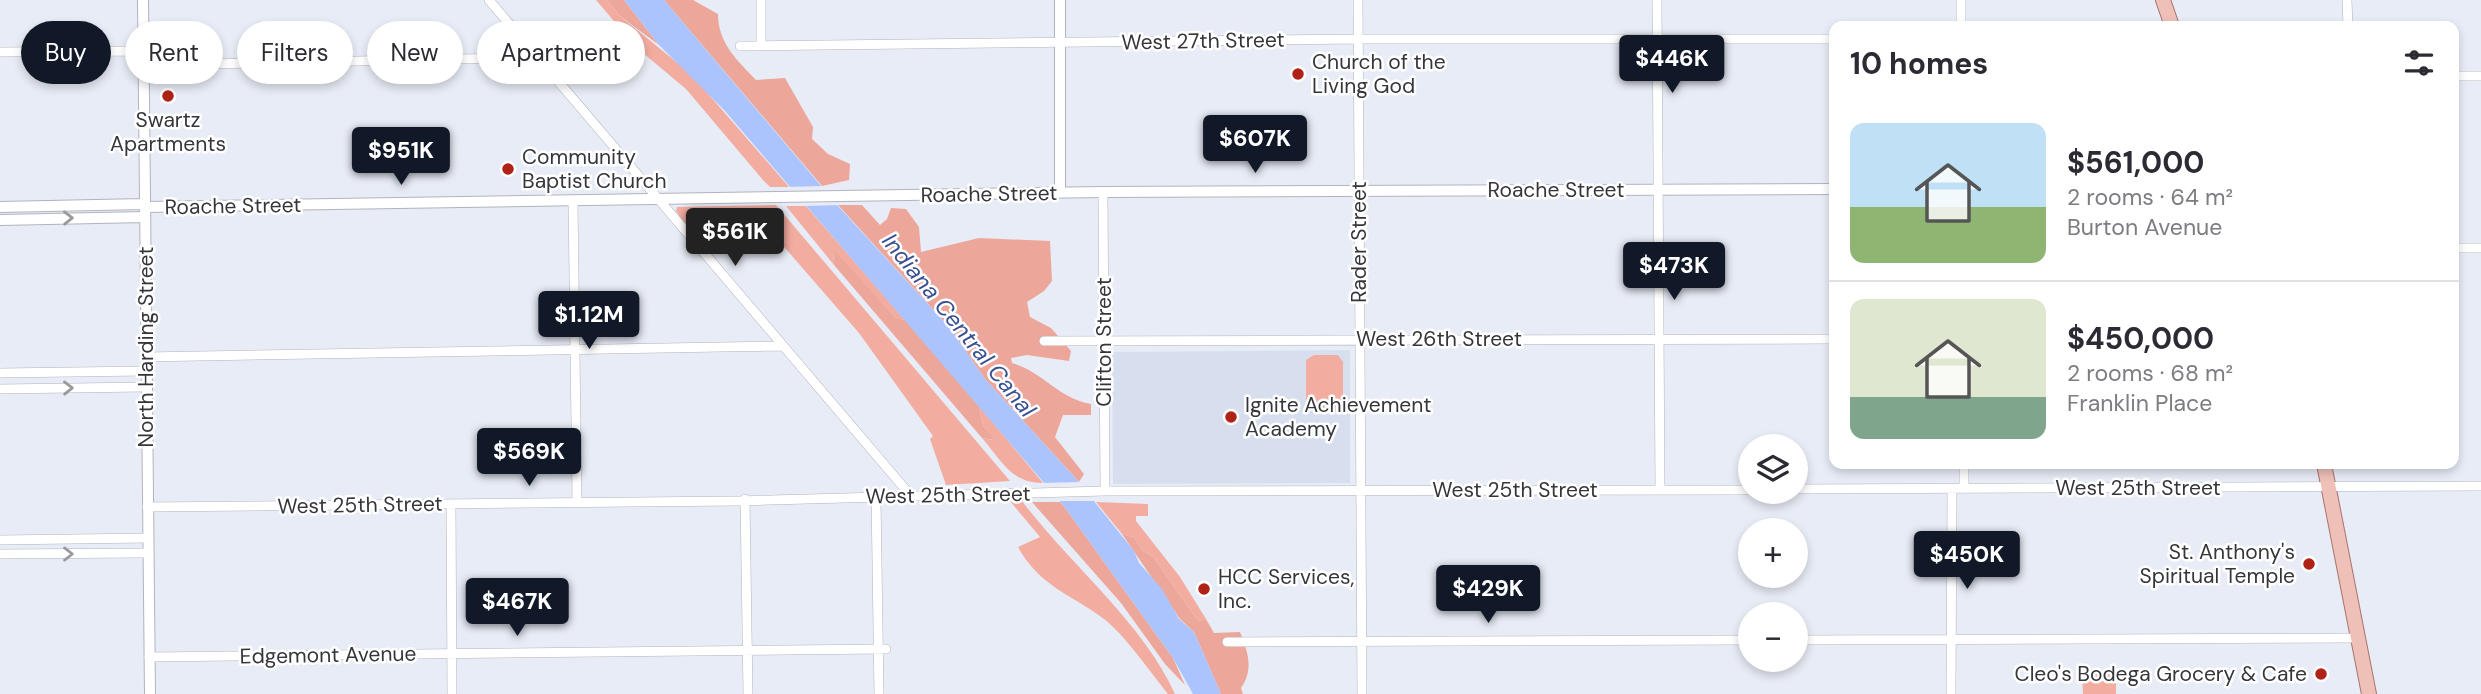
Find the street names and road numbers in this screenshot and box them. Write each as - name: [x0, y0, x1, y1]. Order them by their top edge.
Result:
- street label: West 27th Street: [1121, 26, 1285, 56]
- street label: Roache Street: [1488, 176, 1624, 204]
- street label: Roache Street: [920, 179, 1058, 209]
- street label: Rader Street: [1345, 181, 1373, 303]
- street label: Roache Street: [164, 191, 302, 221]
- street label: North Harding Street: [132, 247, 160, 447]
- street label: Clifton Street: [1090, 277, 1118, 407]
- street label: West 26th Street: [1356, 325, 1522, 353]
- street label: West 25th Street: [2055, 474, 2221, 502]
- street label: West 25th Street: [1432, 476, 1598, 504]
- street label: West 25th Street: [865, 480, 1031, 510]
- street label: West 25th Street: [277, 490, 443, 520]
- street label: Edgemont Avenue: [239, 639, 417, 671]

